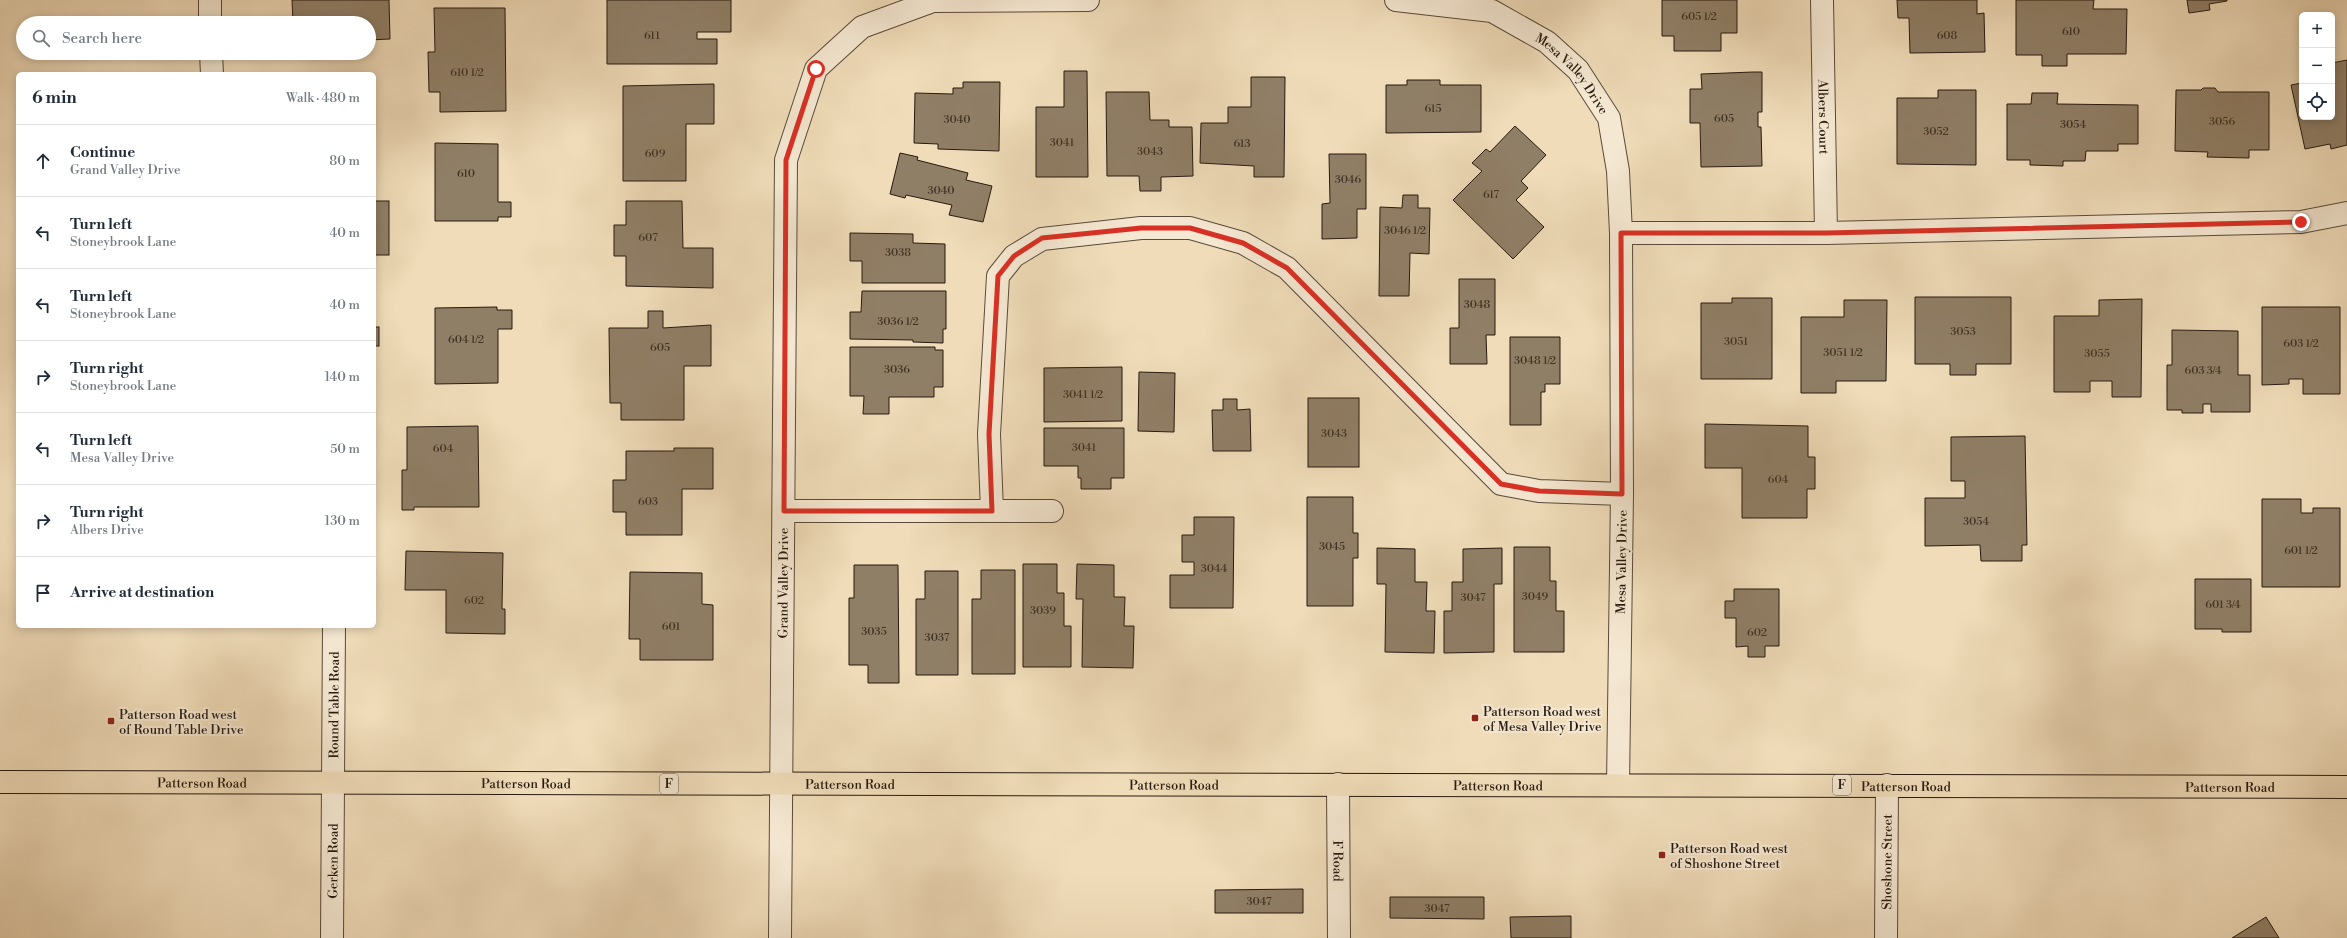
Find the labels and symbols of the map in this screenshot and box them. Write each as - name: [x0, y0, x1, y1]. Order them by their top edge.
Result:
- house number: 605 1/2: [1681, 10, 1717, 24]
- house number: 610: [2062, 25, 2080, 39]
- house number: 611: [644, 29, 660, 43]
- house number: 608: [1937, 29, 1958, 43]
- street label: Mesa Valley Drive: [1532, 30, 1612, 118]
- route start: [807, 60, 825, 78]
- house number: 610 1/2: [450, 66, 484, 80]
- street label: Albers Court: [1814, 78, 1832, 155]
- house number: 615: [1424, 102, 1442, 116]
- house number: 605: [1714, 112, 1734, 126]
- house number: 3040: [943, 113, 971, 127]
- house number: 3056: [2209, 115, 2235, 129]
- house number: 3054: [2060, 118, 2087, 132]
- house number: 3052: [1923, 125, 1949, 139]
- house number: 3041: [1050, 136, 1075, 150]
- house number: 613: [1233, 137, 1251, 151]
- house number: 3043: [1137, 145, 1163, 159]
- house number: 609: [645, 147, 666, 161]
- house number: 610: [457, 167, 475, 181]
- house number: 3046: [1335, 173, 1362, 187]
- house number: 3040: [927, 184, 955, 198]
- house number: 617: [1483, 188, 1499, 202]
- route end: [2292, 213, 2310, 231]
- house number: 3046 1/2: [1384, 224, 1426, 238]
- house number: 607: [638, 231, 658, 245]
- house number: 3038: [885, 246, 911, 260]
- house number: 3048: [1464, 298, 1491, 312]
- house number: 3036 1/2: [877, 315, 919, 329]
- house number: 3053: [1950, 325, 1976, 339]
- house number: 604 1/2: [448, 333, 484, 347]
- house number: 3051: [1724, 335, 1748, 349]
- house number: 603 1/2: [2283, 337, 2319, 351]
- house number: 605: [650, 341, 670, 355]
- house number: 3051 1/2: [1823, 346, 1863, 360]
- house number: 3055: [2084, 347, 2110, 361]
- house number: 3048 1/2: [1514, 354, 1556, 368]
- house number: 3036: [884, 363, 910, 377]
- house number: 603 3/4: [2184, 364, 2222, 378]
- house number: 3041 1/2: [1063, 388, 1103, 402]
- house number: 3043: [1321, 427, 1347, 441]
- house number: 3041: [1072, 441, 1097, 455]
- house number: 604: [433, 442, 454, 456]
- house number: 604: [1768, 473, 1789, 487]
- house number: 603: [638, 495, 658, 509]
- street label: Mesa Valley Drive: [1613, 509, 1631, 614]
- house number: 3054: [1963, 515, 1990, 529]
- street label: Grand Valley Drive: [775, 527, 792, 638]
- house number: 3045: [1319, 540, 1345, 554]
- house number: 601 1/2: [2284, 544, 2318, 558]
- house number: 3044: [1201, 562, 1228, 576]
- house number: 3049: [1522, 590, 1549, 604]
- house number: 3047: [1460, 591, 1486, 605]
- house number: 602: [464, 594, 484, 608]
- house number: 601 3/4: [2205, 598, 2241, 612]
- house number: 3039: [1030, 604, 1056, 618]
- house number: 601: [662, 620, 680, 634]
- house number: 3035: [861, 625, 887, 639]
- house number: 602: [1747, 626, 1767, 640]
- house number: 3037: [925, 631, 950, 645]
- street label: Round Table Road: [326, 651, 343, 759]
- place label: Patterson Road west of Mesa Valley Drive: [1483, 704, 1602, 735]
- place label: Patterson Road west of Round Table Drive: [119, 707, 244, 738]
- marker: Patterson Road west of Mesa Valley Drive: [1470, 713, 1480, 723]
- marker: Patterson Road west of Round Table Drive: [106, 716, 116, 726]
- road number: F: [660, 774, 678, 794]
- street label: Patterson Road: [157, 775, 247, 792]
- road number: F: [1833, 775, 1851, 795]
- street label: Patterson Road: [481, 776, 571, 792]
- street label: Patterson Road: [805, 777, 895, 793]
- street label: Patterson Road: [1129, 777, 1219, 794]
- street label: Patterson Road: [1453, 778, 1543, 794]
- street label: Patterson Road: [1861, 779, 1951, 795]
- street label: Patterson Road: [2185, 780, 2275, 796]
- street label: Shoshone Street: [1879, 814, 1896, 910]
- street label: Gerken Road: [325, 823, 342, 899]
- street label: F Road: [1329, 840, 1346, 882]
- place label: Patterson Road west of Shoshone Street: [1670, 841, 1789, 872]
- marker: Patterson Road west of Shoshone Street: [1657, 850, 1667, 860]
- house number: 3047: [1246, 895, 1272, 909]
- house number: 3047: [1424, 902, 1450, 916]

